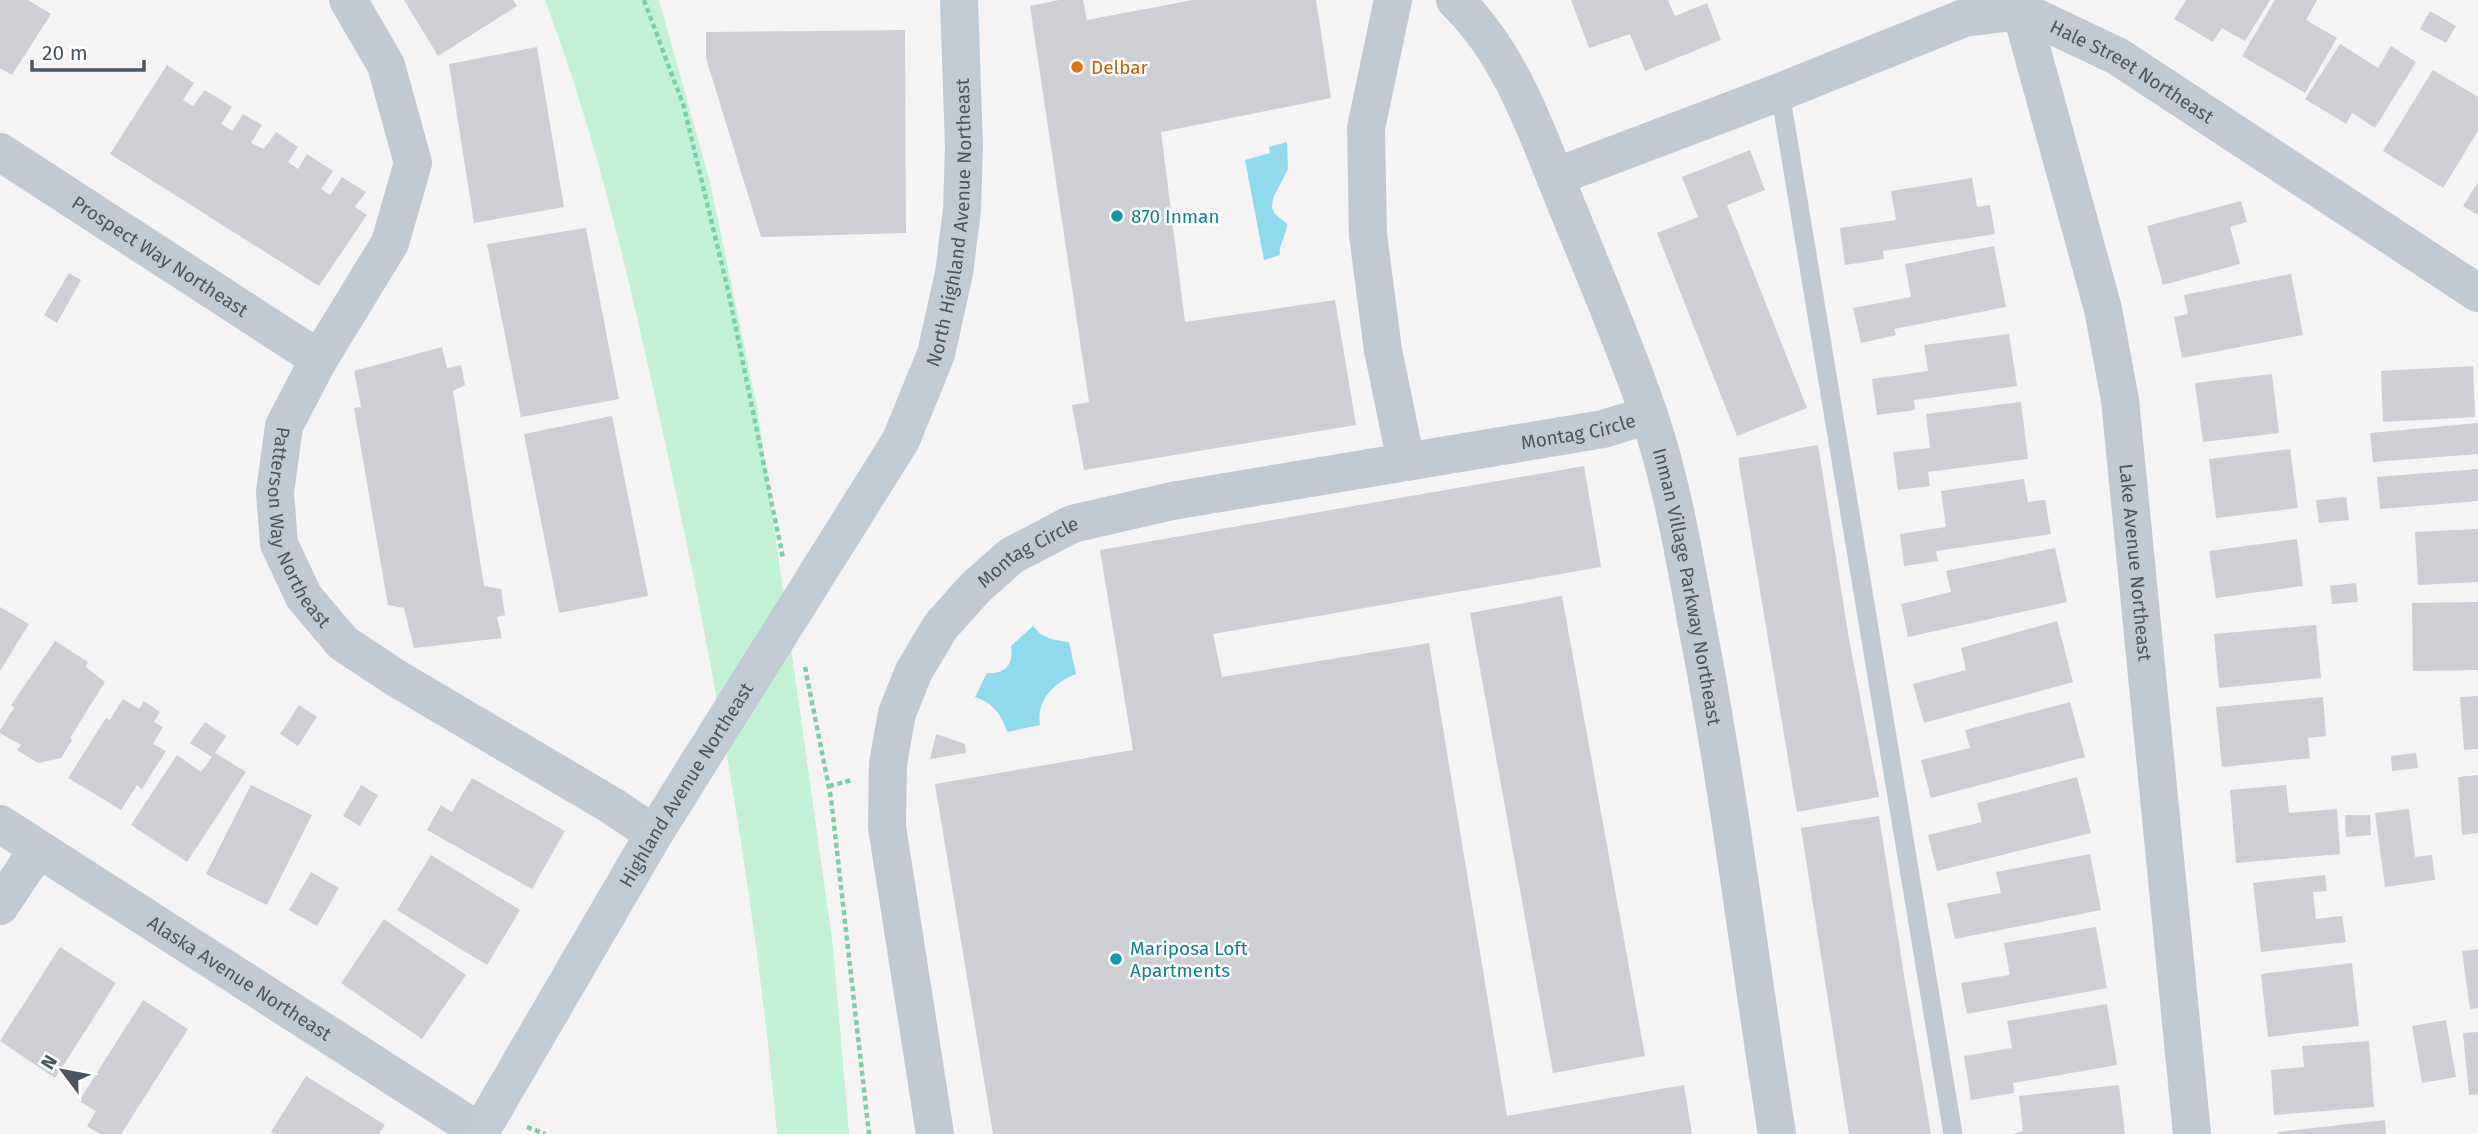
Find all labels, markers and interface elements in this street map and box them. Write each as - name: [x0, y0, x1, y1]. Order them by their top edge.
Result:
- street label: Hale Street Northeast: [2047, 15, 2218, 128]
- scale bar: [32, 28, 144, 72]
- text: 20 m: [42, 40, 88, 66]
- place label: Delbar: [1091, 56, 1149, 79]
- marker: Delbar: [1069, 59, 1085, 75]
- street label: North Highland Avenue Northeast: [921, 78, 976, 370]
- street label: Prospect Way Northeast: [68, 190, 253, 322]
- place label: 870 Inman: [1131, 205, 1220, 228]
- marker: 870 Inman: [1109, 208, 1125, 224]
- street label: Montag Circle: [1519, 408, 1638, 454]
- street label: Patterson Way Northeast: [263, 425, 336, 632]
- street label: Inman Village Parkway Northeast: [1648, 445, 1727, 727]
- street label: Lake Avenue Northeast: [2115, 462, 2157, 662]
- street label: Montag Circle: [972, 511, 1080, 592]
- street label: Highland Avenue Northeast: [614, 678, 758, 891]
- street label: Alaska Avenue Northeast: [144, 910, 336, 1045]
- place label: Mariposa Loft Apartments: [1130, 937, 1248, 982]
- marker: Mariposa Loft Apartments: [1108, 951, 1124, 967]
- north arrow: [28, 1036, 98, 1106]
- text: N: [36, 1051, 62, 1074]

